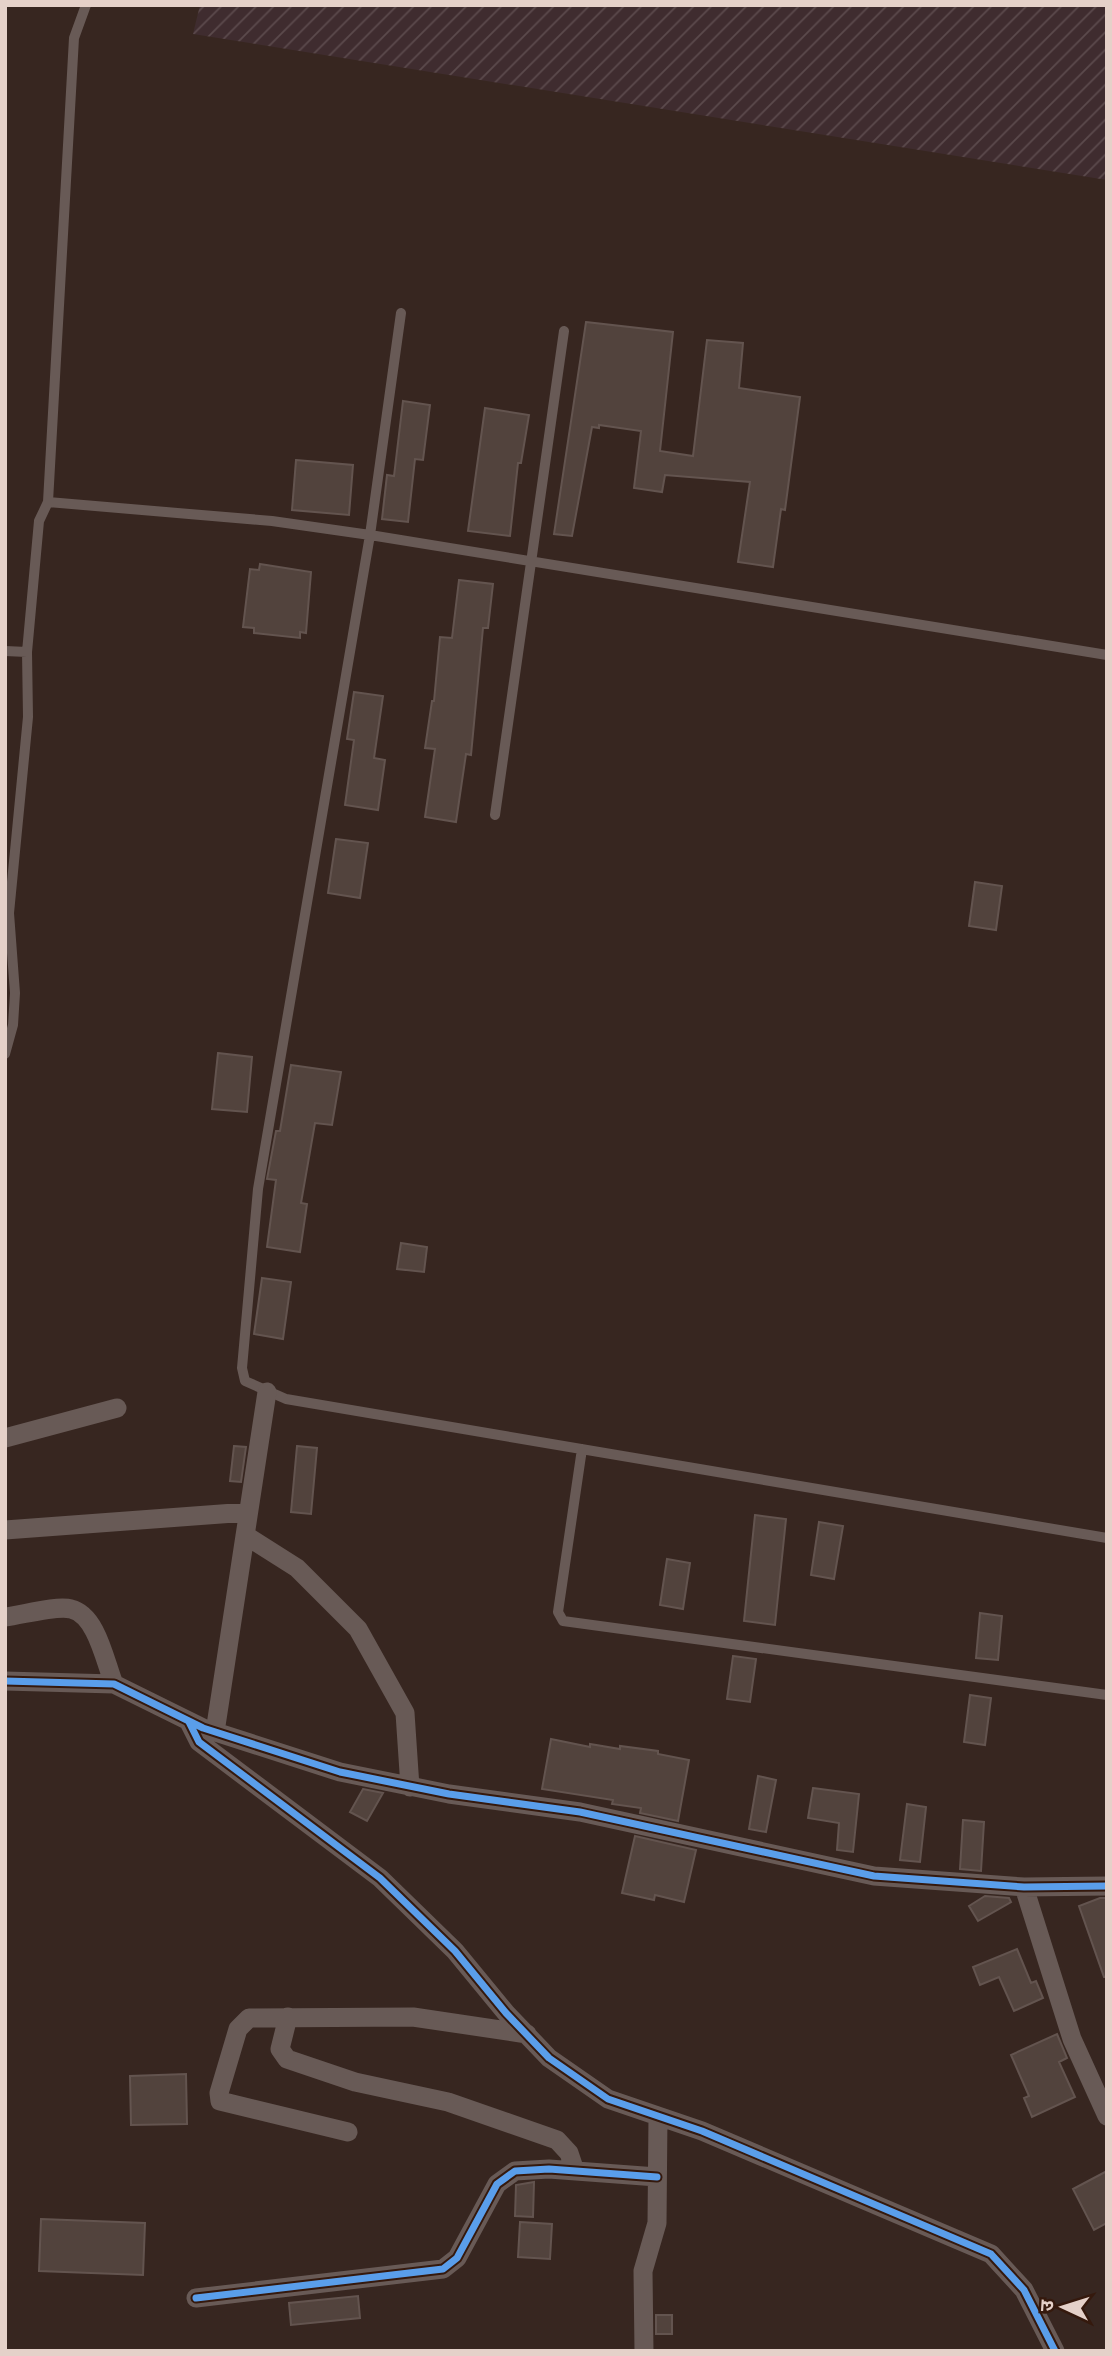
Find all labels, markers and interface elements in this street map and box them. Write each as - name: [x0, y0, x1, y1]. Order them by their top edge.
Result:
- north arrow: [1028, 2272, 1098, 2342]
- text: उ: [1034, 2299, 1058, 2312]

